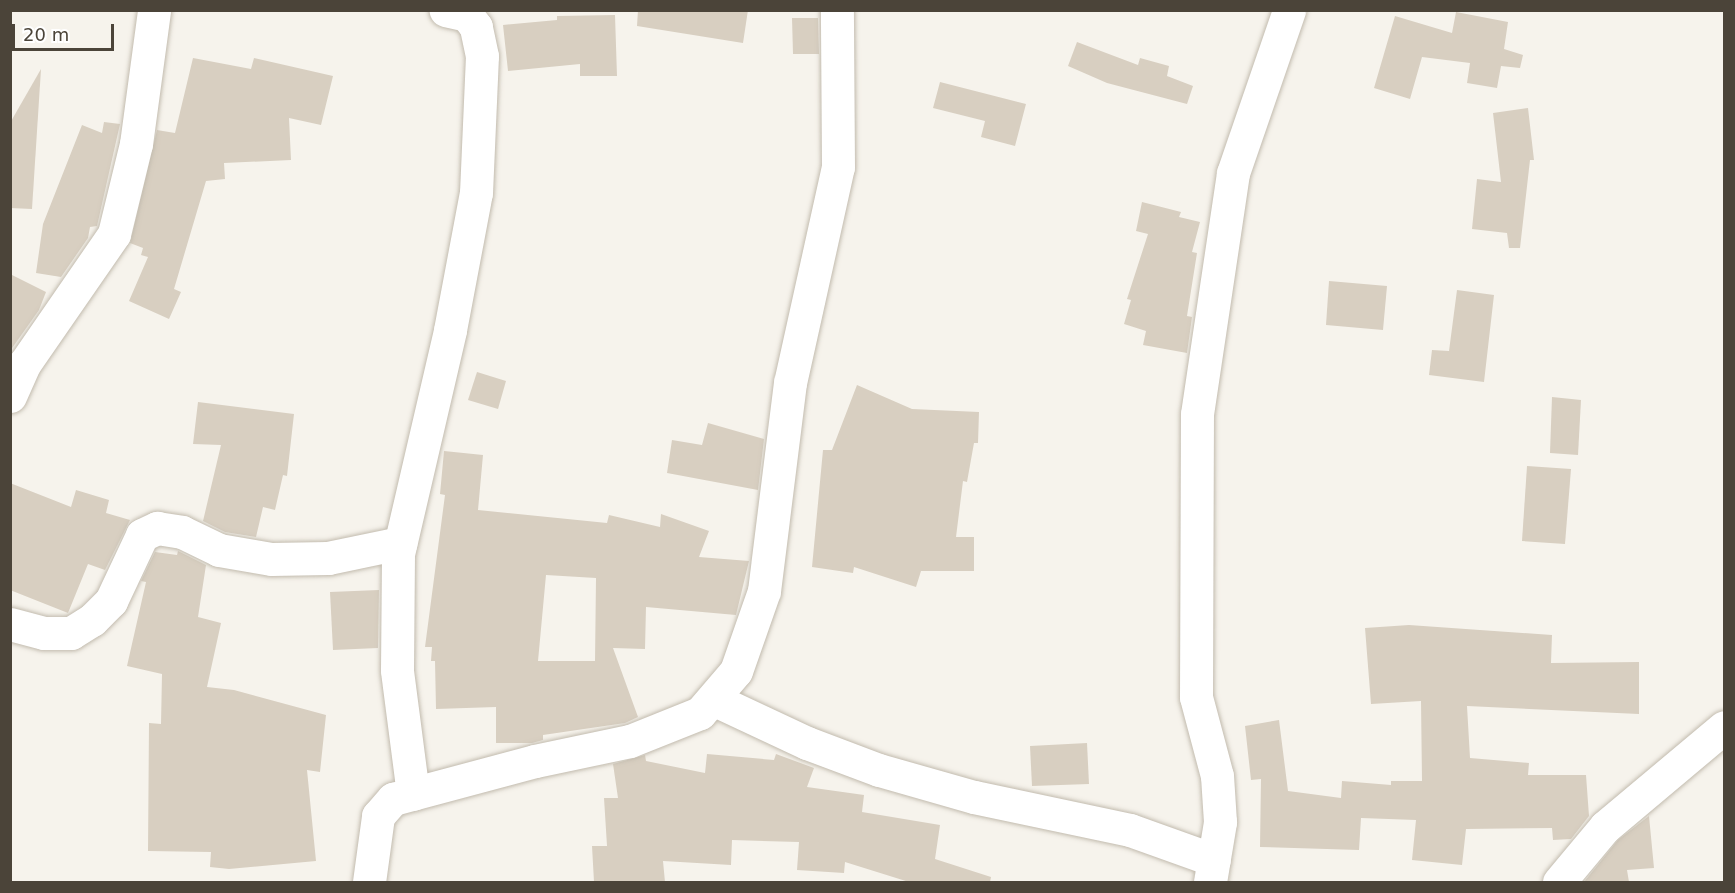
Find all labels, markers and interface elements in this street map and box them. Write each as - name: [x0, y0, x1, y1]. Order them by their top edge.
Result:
- scale bar: [15, 12, 117, 50]
- text: 20 m: [23, 24, 69, 45]

